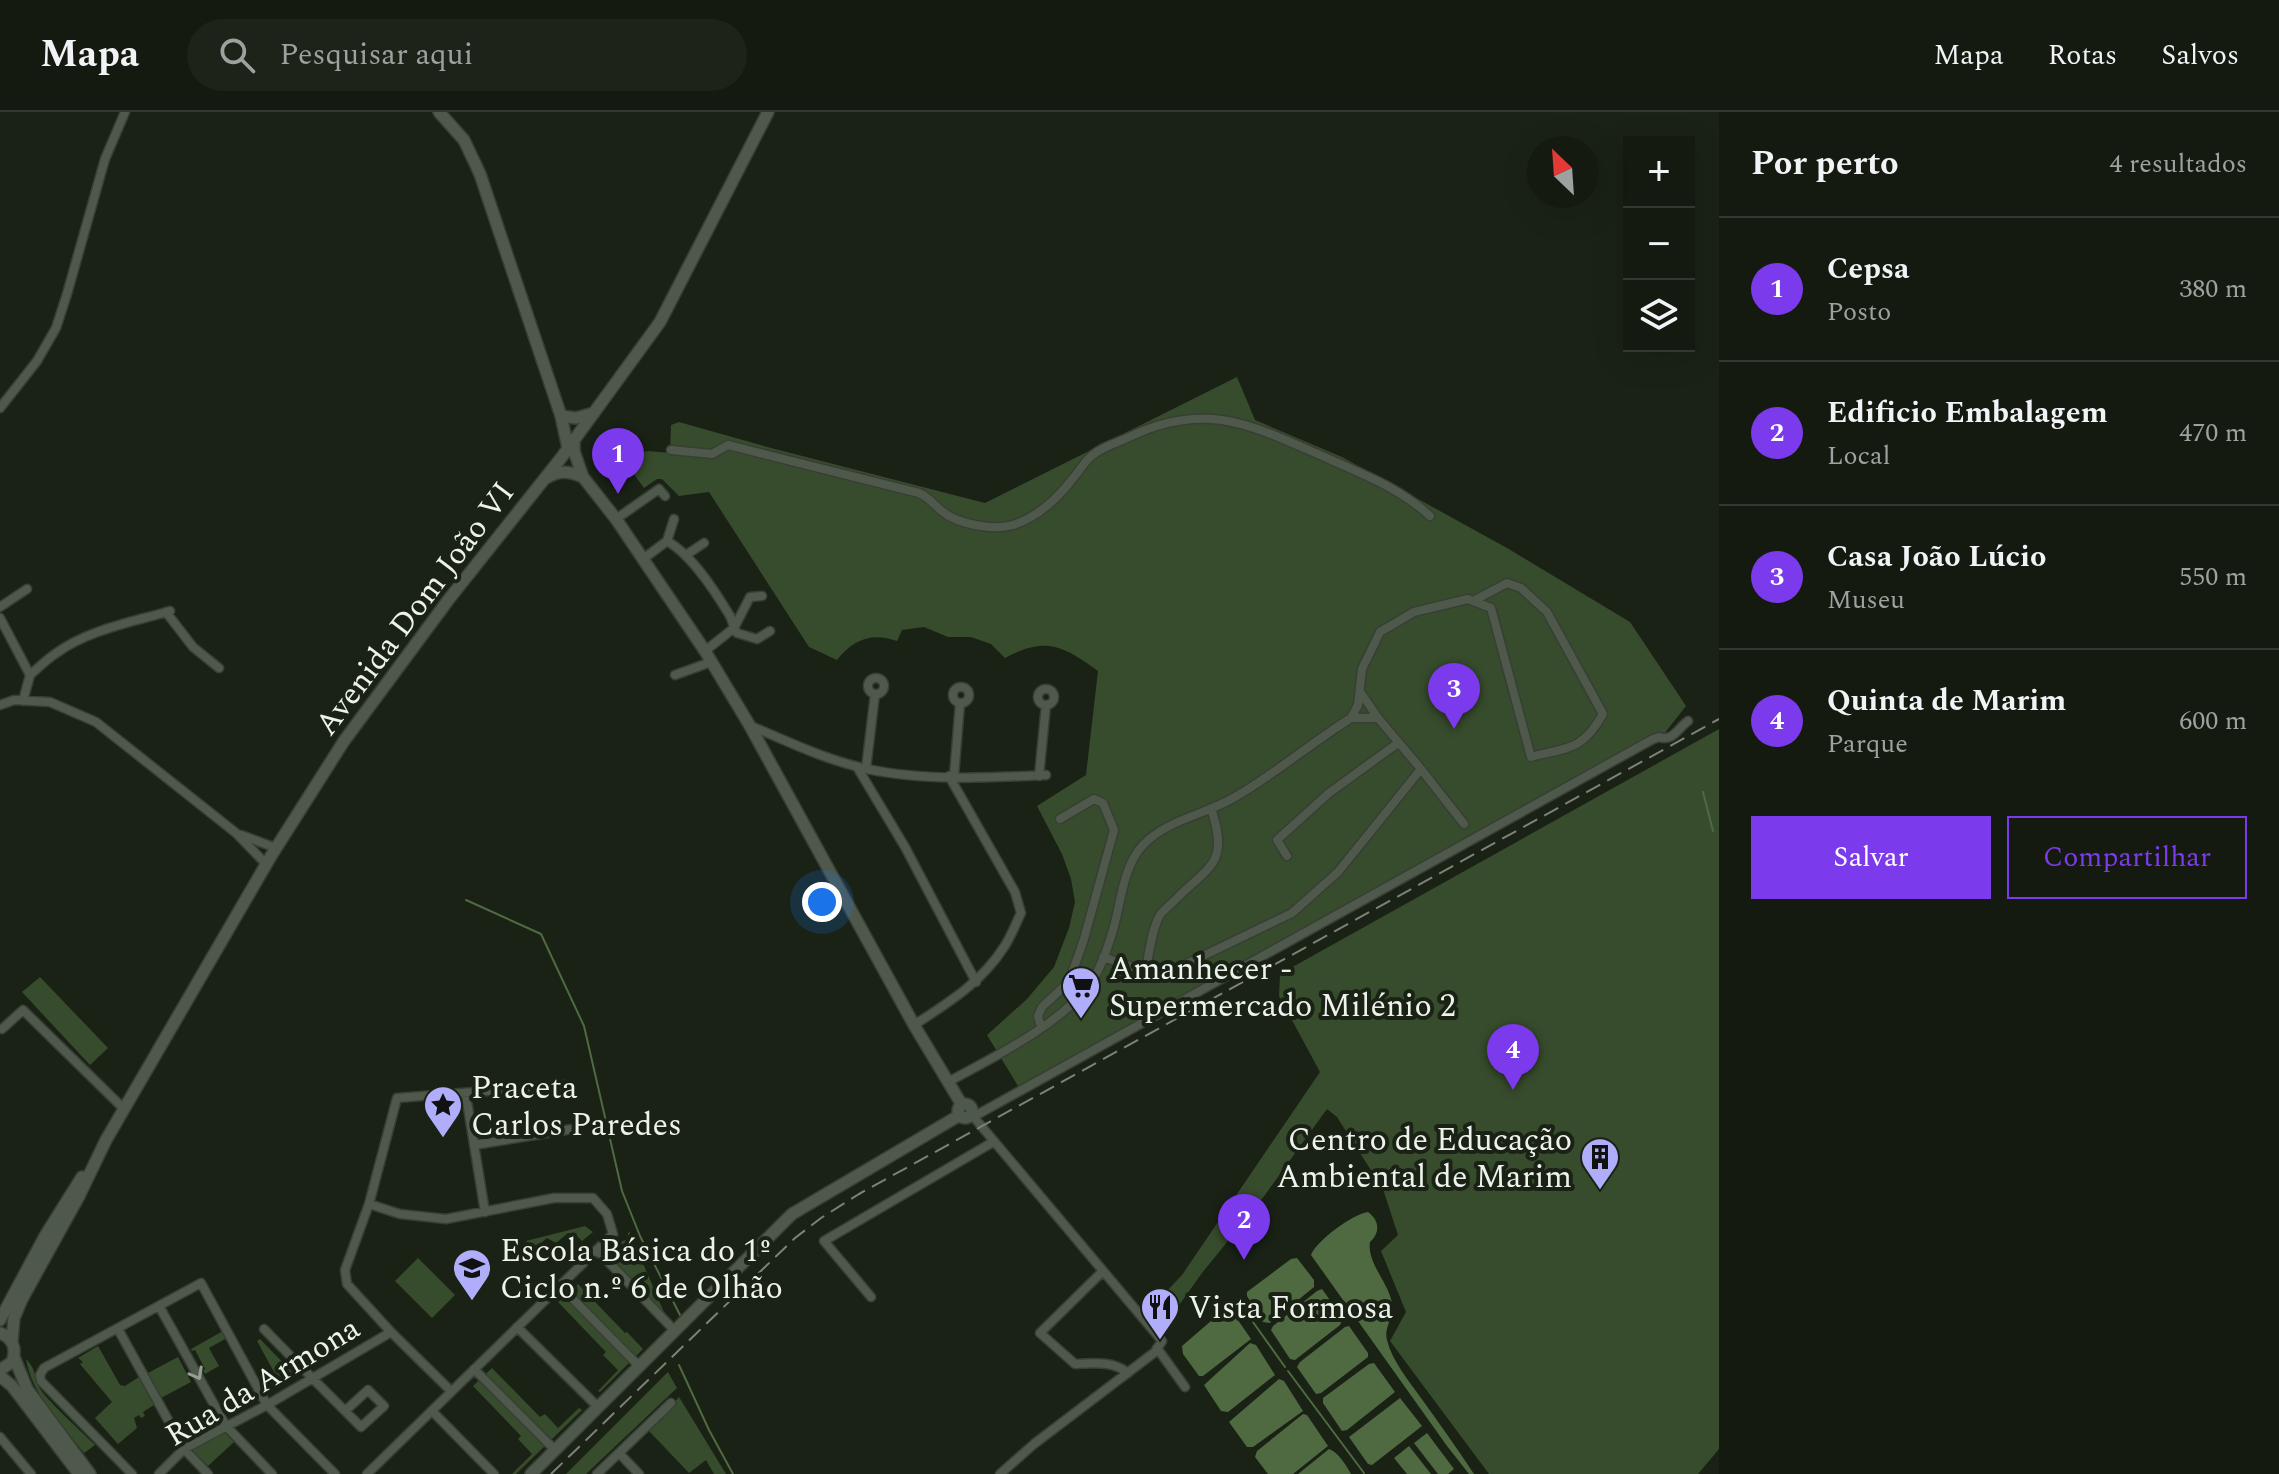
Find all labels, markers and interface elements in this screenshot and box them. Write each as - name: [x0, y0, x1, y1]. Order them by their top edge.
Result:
- search box: [187, 19, 747, 91]
- text: Mapa: [40, 26, 139, 84]
- text: Pesquisar aqui: [279, 32, 473, 78]
- icon: search: [215, 33, 259, 77]
- text: Mapa: [1934, 34, 2004, 77]
- text: Rotas: [2048, 34, 2117, 77]
- text: Salvos: [2161, 34, 2239, 77]
- north arrow: [1527, 136, 1599, 208]
- map controls: [1623, 136, 1695, 352]
- button: +: [1623, 136, 1695, 208]
- text: Por perto: [1751, 138, 1899, 190]
- text: 4 resultados: [2109, 144, 2247, 184]
- button: −: [1623, 208, 1695, 280]
- text: Cepsa: [1827, 246, 1909, 292]
- text: 1: [1770, 269, 1784, 309]
- text: 380 m: [2179, 269, 2247, 309]
- button: layers: [1623, 280, 1695, 352]
- text: Posto: [1827, 292, 1891, 332]
- text: Edificio Embalagem: [1827, 390, 2108, 436]
- text: 2: [1770, 413, 1784, 453]
- text: 470 m: [2179, 413, 2247, 453]
- pin: 1: [592, 428, 644, 494]
- text: Local: [1827, 436, 1890, 476]
- street label: Avenida Dom João VI: [303, 471, 527, 746]
- text: Casa João Lúcio: [1827, 534, 2046, 580]
- text: 3: [1770, 557, 1784, 597]
- text: 550 m: [2179, 557, 2247, 597]
- text: Museu: [1827, 580, 1905, 620]
- pin: 3: [1428, 663, 1480, 729]
- text: Quinta de Marim: [1827, 678, 2066, 724]
- text: 4: [1770, 701, 1784, 741]
- text: 600 m: [2179, 701, 2247, 741]
- text: Parque: [1827, 724, 1908, 764]
- button: Salvar: [1751, 816, 1991, 899]
- button: Compartilhar: [2007, 816, 2247, 899]
- your location: [802, 882, 842, 922]
- place label: Amanhecer - Supermercado Milénio 2: [1109, 945, 1456, 1031]
- supermarket icon: Amanhecer - Supermercado Milénio 2: [1060, 965, 1102, 1020]
- pin: 4: [1487, 1024, 1539, 1090]
- place label: Praceta Carlos Paredes: [471, 1064, 682, 1150]
- place icon: Praceta Carlos Paredes: [422, 1084, 464, 1139]
- place label: Centro de Educação Ambiental de Marim: [1277, 1116, 1572, 1202]
- building icon: Centro de Educação Ambiental de Marim: [1579, 1136, 1621, 1191]
- pin: 2: [1218, 1194, 1270, 1260]
- place label: Escola Básica do 1º Ciclo n.º 6 de Olhão: [500, 1227, 783, 1313]
- school or university icon: Escola Básica do 1º Ciclo n.º 6 de Olhão: [451, 1247, 493, 1302]
- place label: Vista Formosa: [1188, 1284, 1393, 1333]
- restaurant icon: Vista Formosa: [1139, 1286, 1181, 1341]
- street label: Rua da Armona: [156, 1304, 370, 1460]
- one-way arrow: [187, 1365, 203, 1380]

